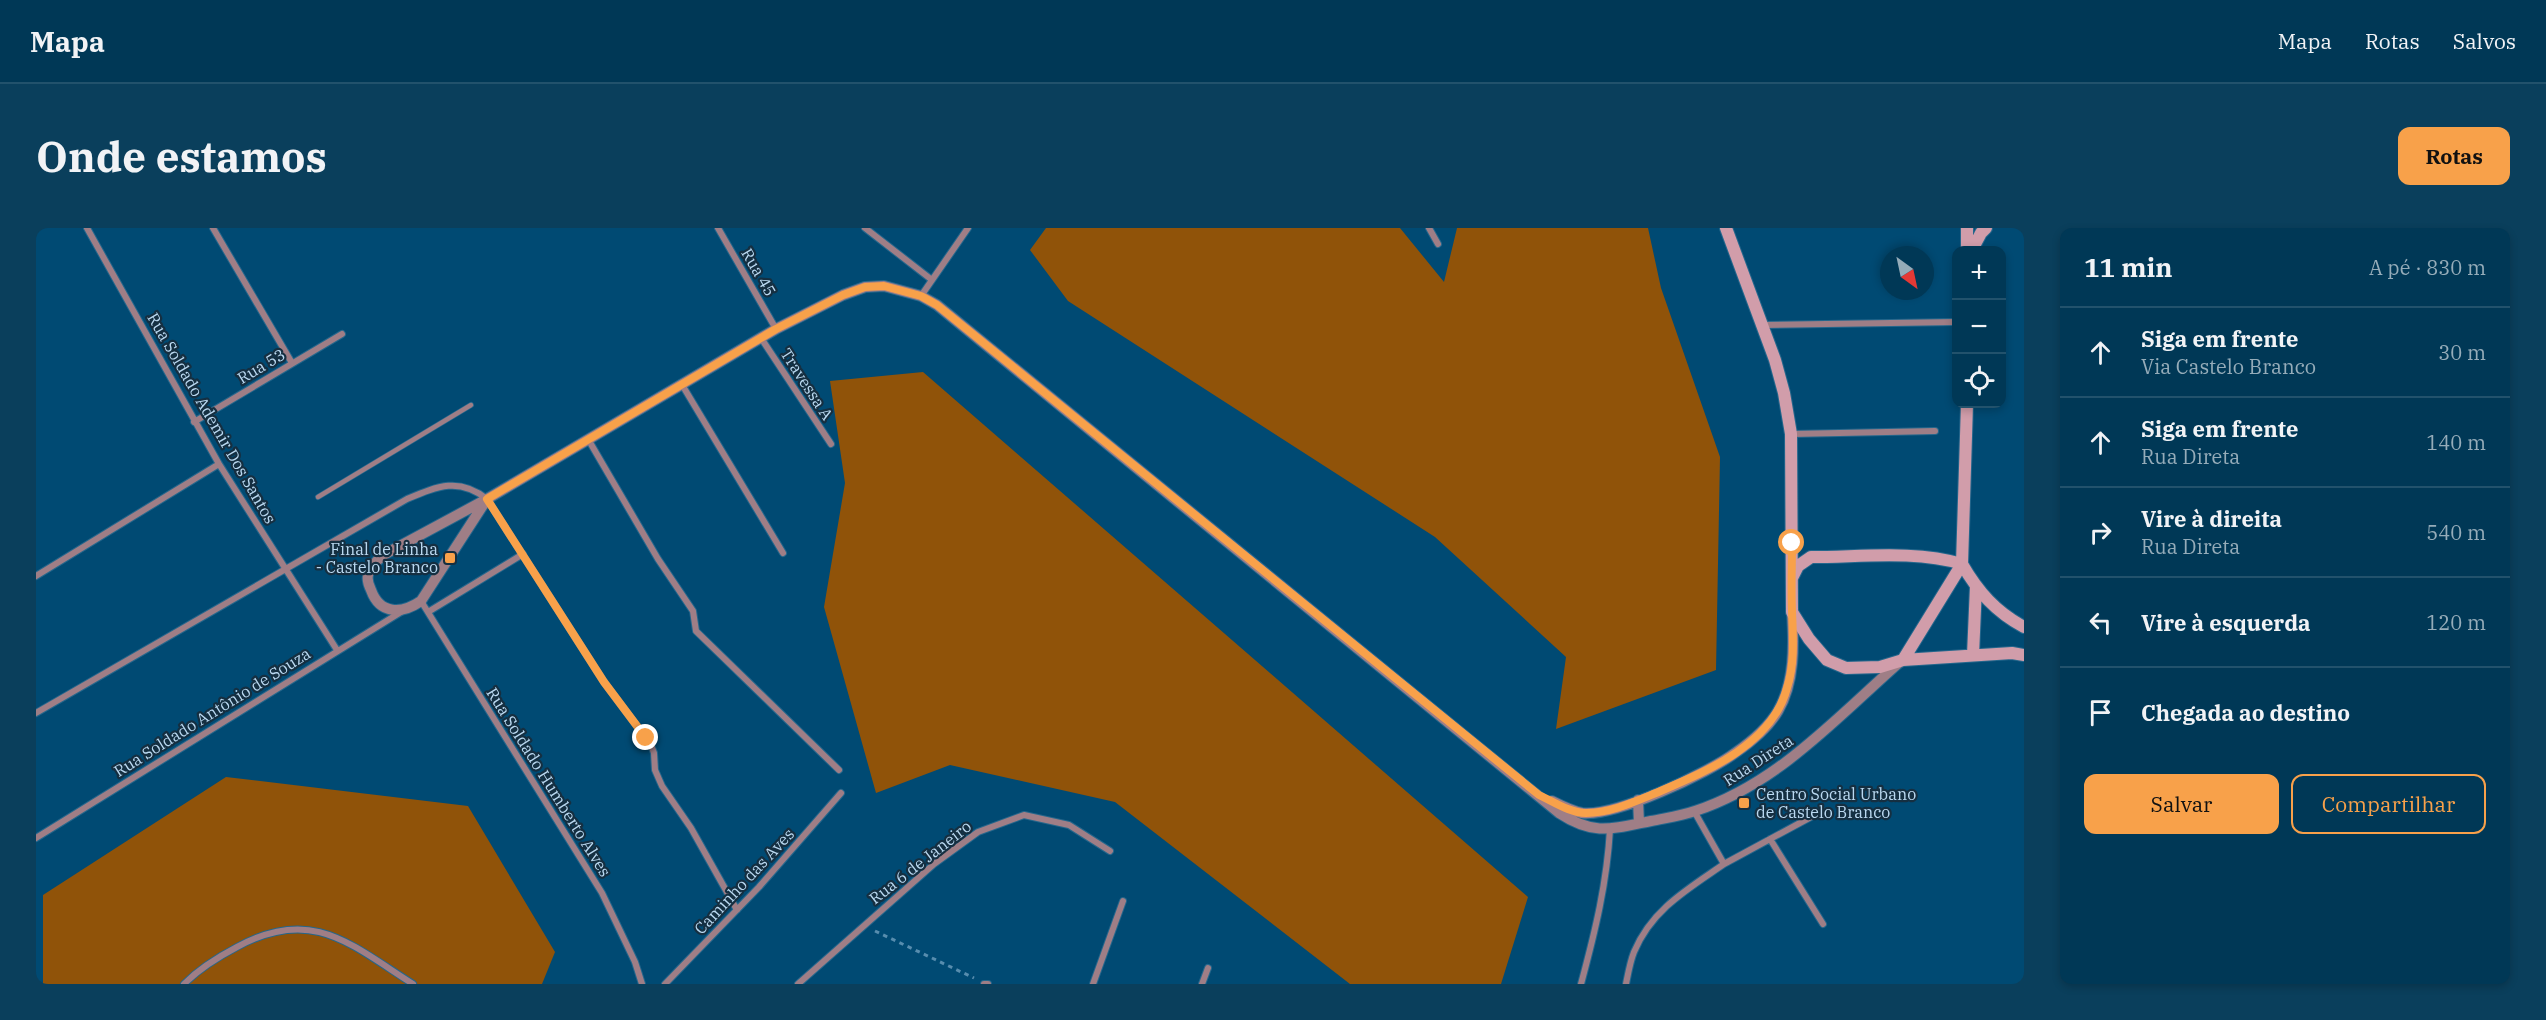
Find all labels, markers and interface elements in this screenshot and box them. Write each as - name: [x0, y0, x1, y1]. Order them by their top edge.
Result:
- text: Mapa: [30, 23, 105, 60]
- text: Mapa: [2278, 27, 2332, 55]
- text: Rotas: [2365, 27, 2420, 55]
- text: Salvos: [2453, 27, 2516, 55]
- button: Rotas: [2398, 127, 2510, 185]
- text: Onde estamos: [36, 129, 327, 184]
- street label: Rua 45: [737, 244, 781, 300]
- north arrow: [1880, 246, 1934, 300]
- map controls: [1952, 246, 2006, 408]
- button: +: [1952, 246, 2006, 300]
- text: 11 min: [2084, 250, 2172, 284]
- text: A pé · 830 m: [2369, 254, 2486, 281]
- button: −: [1952, 300, 2006, 354]
- street label: Rua Soldado Ademir Dos Santos: [143, 309, 281, 527]
- text: Siga em frente: [2141, 324, 2298, 353]
- icon: ahead: [2084, 336, 2117, 369]
- text: 30 m: [2438, 339, 2486, 366]
- street label: Rua 53: [233, 344, 289, 388]
- street label: Travessa A: [776, 344, 838, 424]
- text: Via Castelo Branco: [2141, 353, 2316, 380]
- button: locate: [1952, 354, 2006, 408]
- text: Siga em frente: [2141, 414, 2298, 443]
- icon: ahead: [2084, 426, 2117, 459]
- text: 140 m: [2426, 429, 2486, 456]
- text: Rua Direta: [2141, 443, 2240, 470]
- text: Vire à direita: [2141, 504, 2282, 533]
- icon: right: [2084, 516, 2117, 549]
- text: 540 m: [2426, 519, 2486, 546]
- route start: [1778, 529, 1804, 555]
- text: Rua Direta: [2141, 533, 2240, 560]
- place label: Final de Linha - Castelo Branco: [316, 539, 438, 577]
- marker: Final de Linha - Castelo Branco: [443, 551, 457, 565]
- icon: left: [2084, 606, 2117, 639]
- text: Vire à esquerda: [2141, 608, 2311, 637]
- text: 120 m: [2426, 609, 2486, 636]
- street label: Rua Soldado Antônio de Souza: [110, 643, 314, 781]
- street label: Rua Soldado Humberto Alves: [482, 684, 616, 880]
- icon: arrive: [2084, 696, 2117, 729]
- text: Chegada ao destino: [2141, 698, 2350, 727]
- route end: [632, 724, 658, 750]
- street label: Rua Direta: [1719, 730, 1797, 790]
- button: Salvar: [2084, 774, 2279, 834]
- button: Compartilhar: [2291, 774, 2486, 834]
- place label: Centro Social Urbano de Castelo Branco: [1756, 784, 1916, 822]
- marker: Centro Social Urbano de Castelo Branco: [1737, 796, 1751, 810]
- street label: Rua 6 de Janeiro: [865, 816, 975, 908]
- street label: Caminho das Aves: [690, 824, 798, 938]

